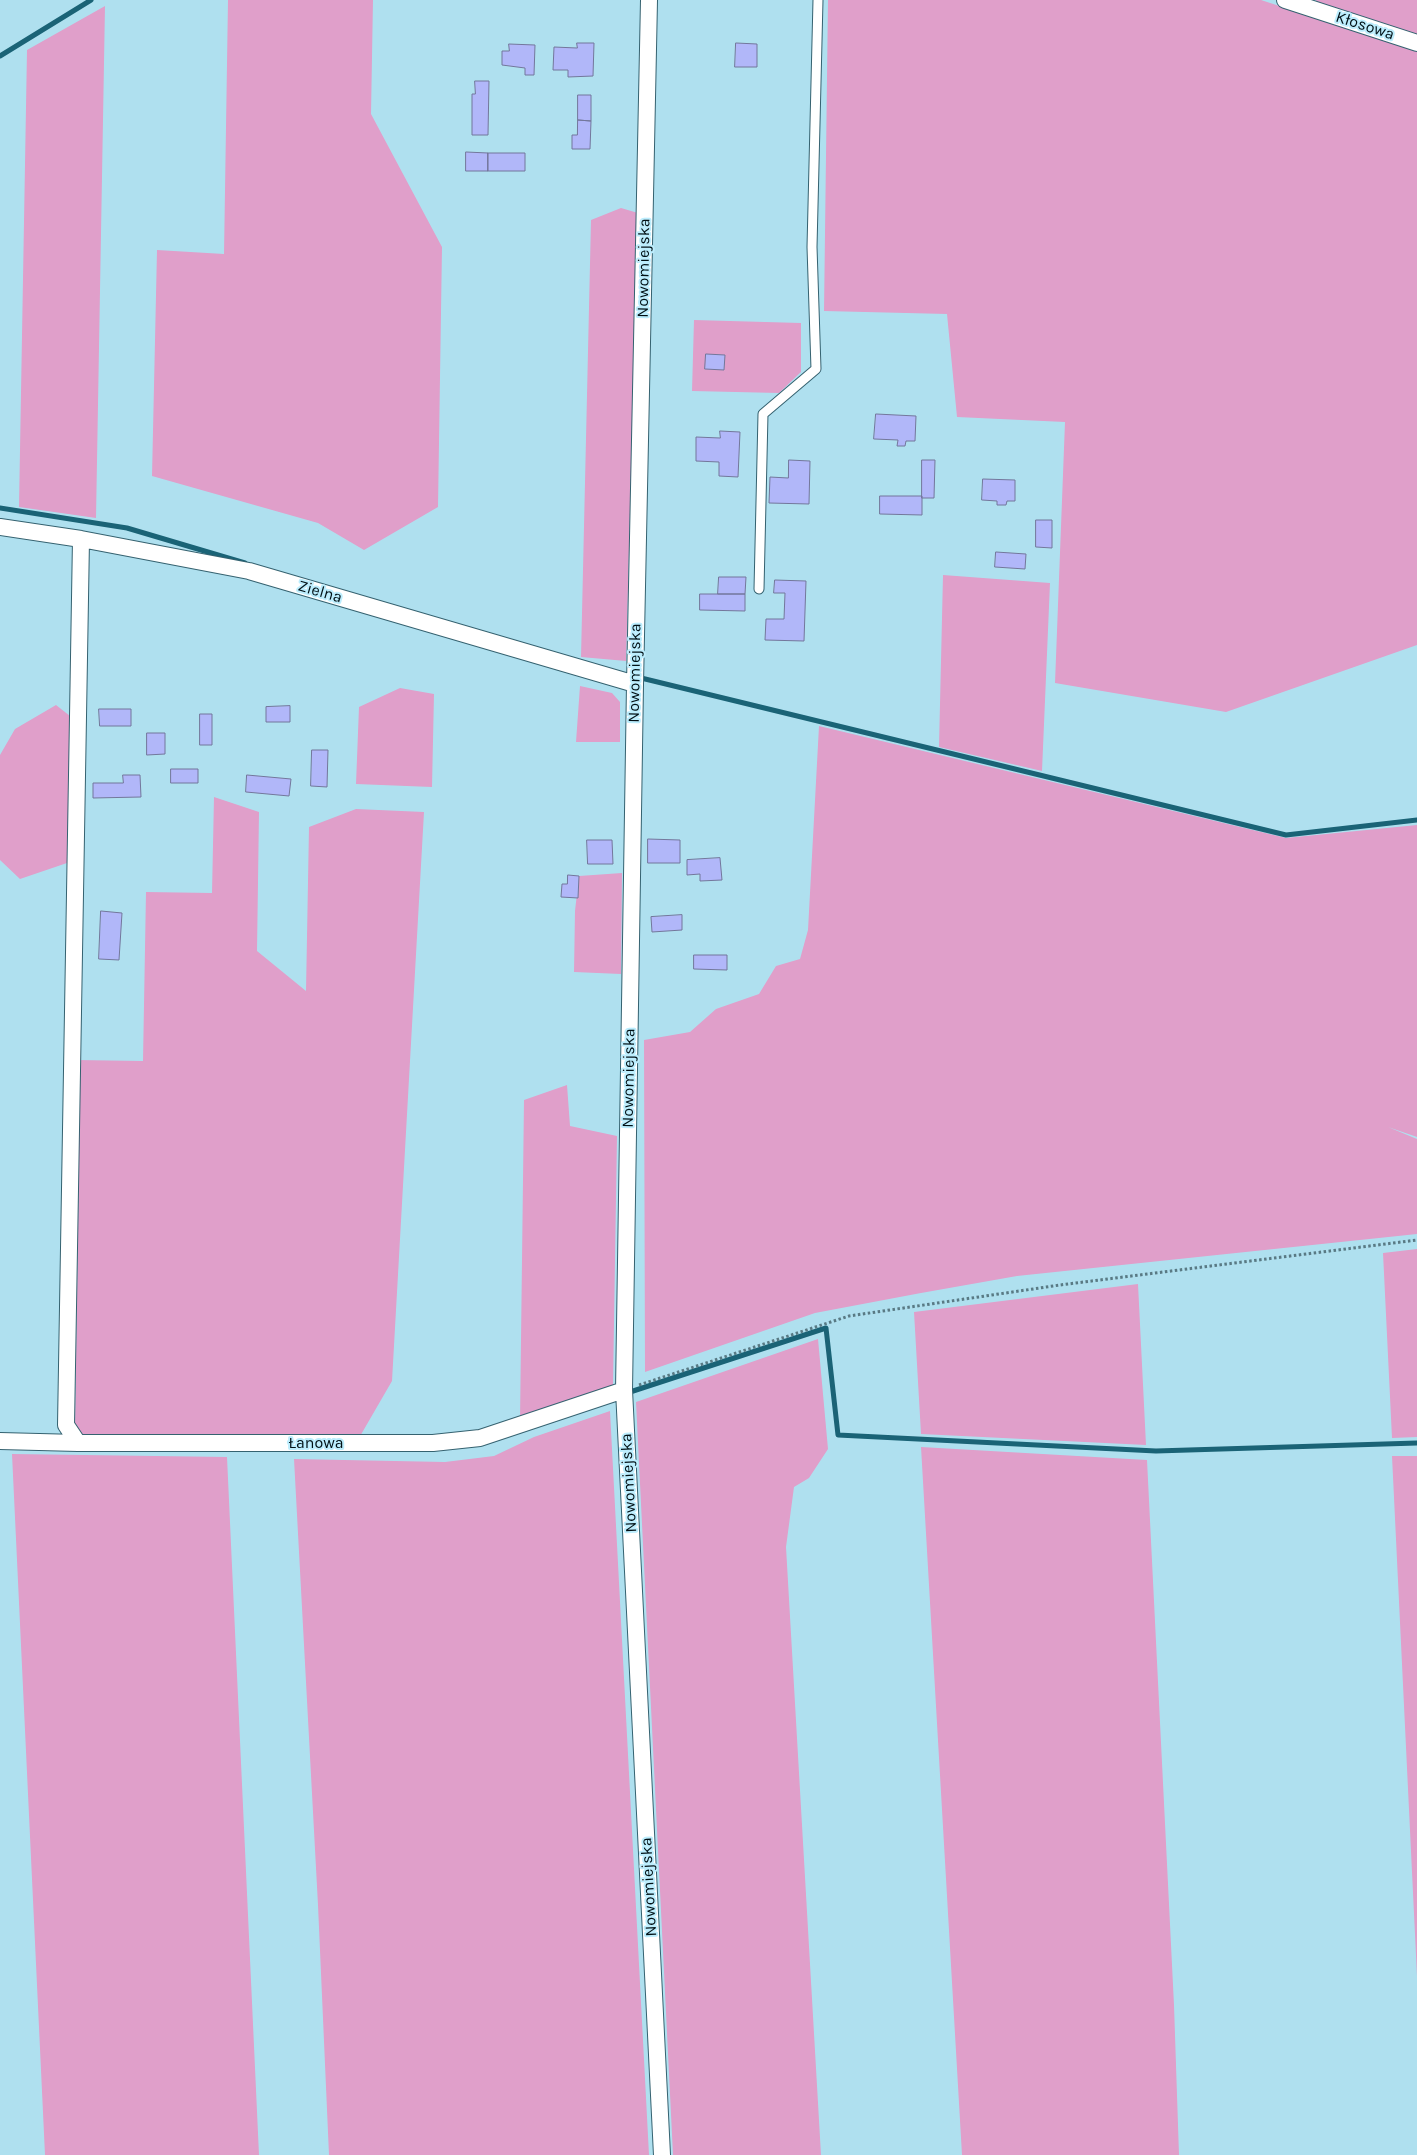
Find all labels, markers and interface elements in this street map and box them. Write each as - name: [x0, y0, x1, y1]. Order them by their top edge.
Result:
- street label: Kłosowa: [1333, 8, 1397, 44]
- street label: Nowomiejska: [634, 218, 654, 318]
- street label: Zielna: [296, 577, 344, 607]
- street label: Nowomiejska: [625, 623, 645, 723]
- street label: Nowomiejska: [619, 1028, 639, 1128]
- street label: Łanowa: [288, 1433, 344, 1453]
- street label: Nowomiejska: [617, 1433, 641, 1533]
- street label: Nowomiejska: [637, 1837, 661, 1937]

